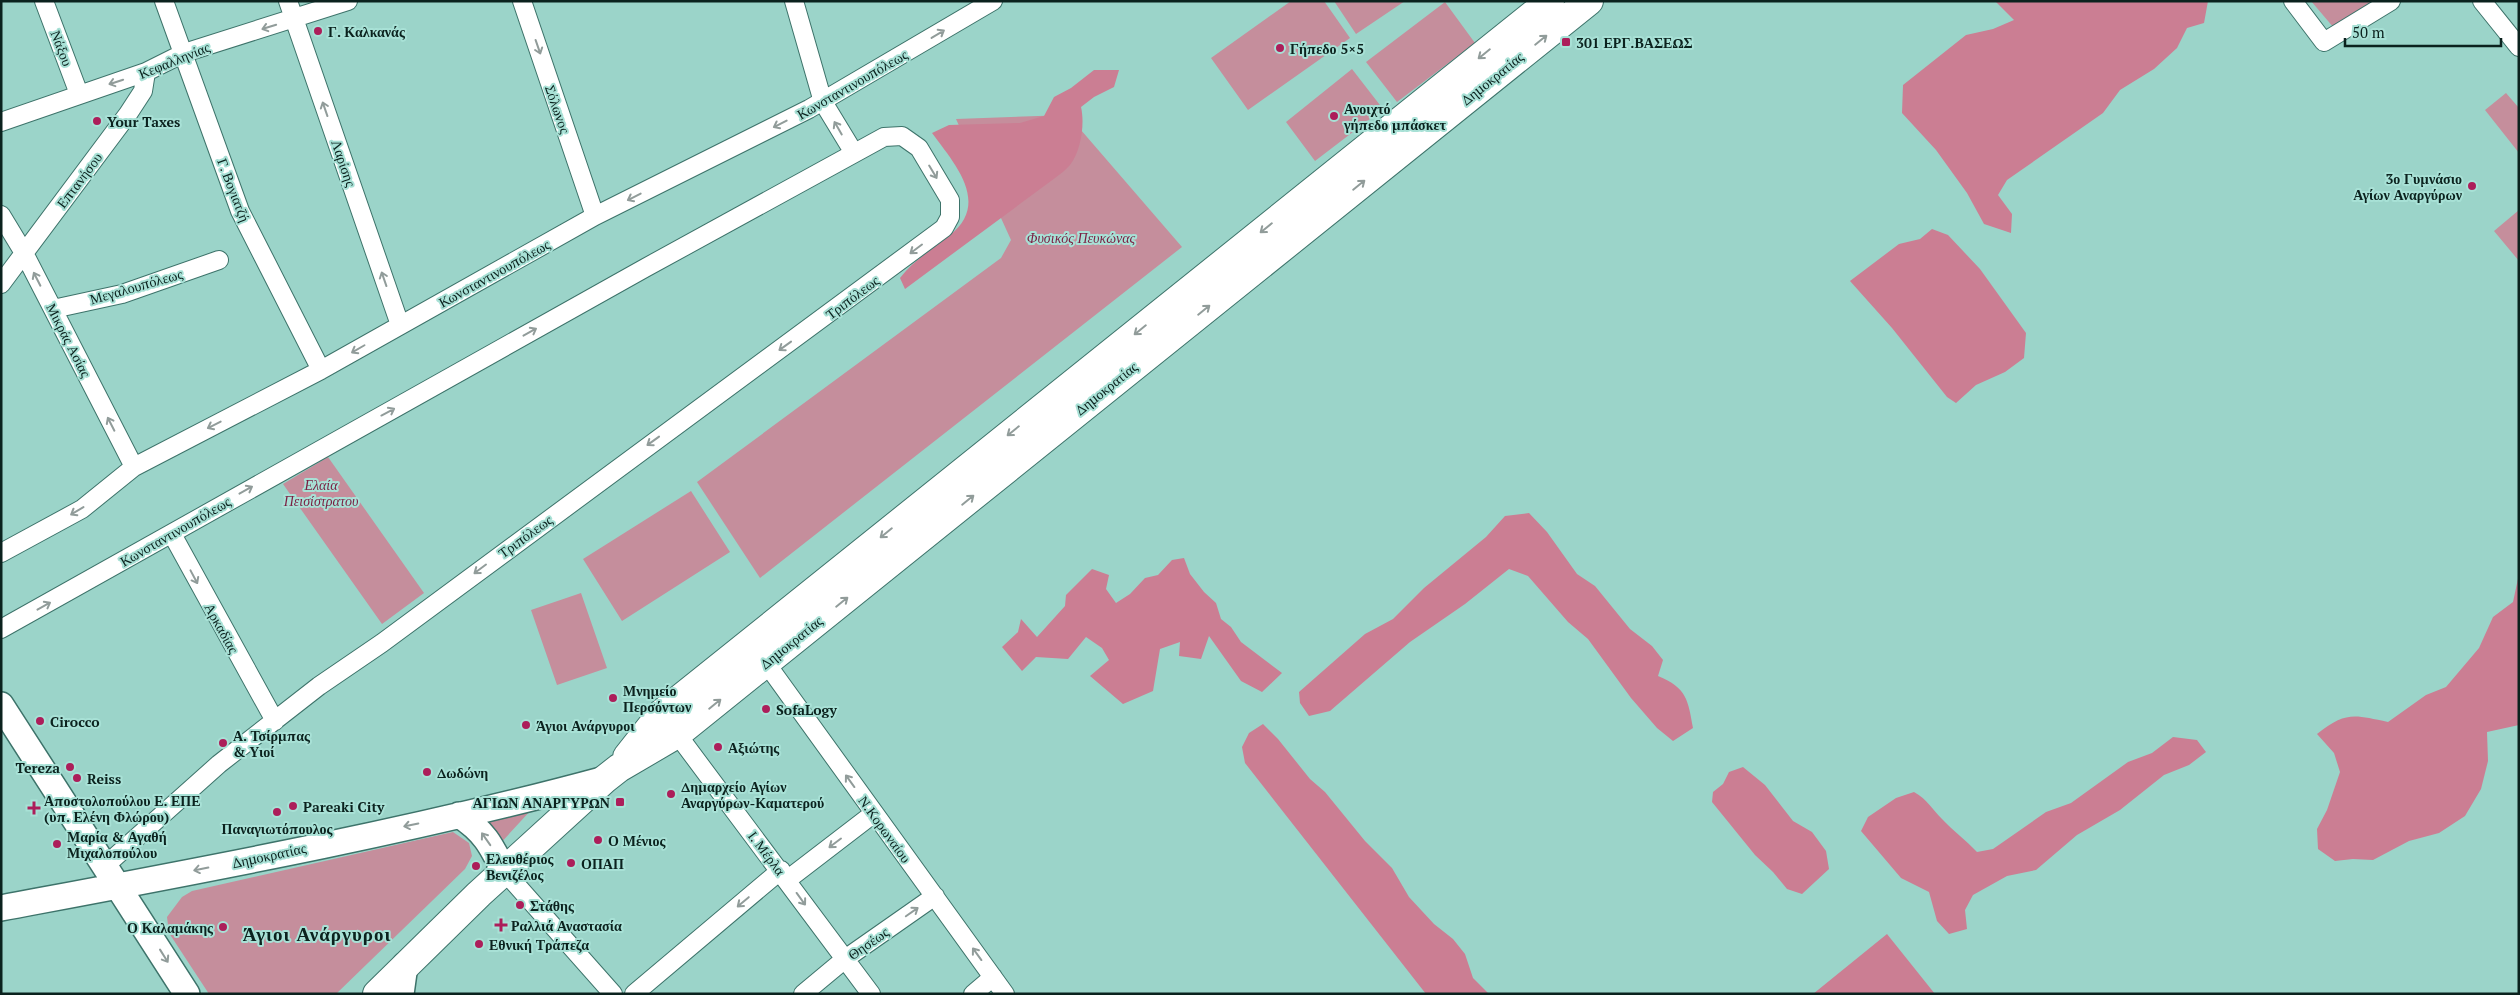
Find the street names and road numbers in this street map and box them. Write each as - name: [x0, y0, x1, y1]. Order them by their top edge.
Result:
- street label: Νάξου: [46, 27, 78, 69]
- street label: Κεφαλληνίας: [136, 37, 213, 83]
- street label: Κωνσταντινουπόλεως: [793, 44, 911, 123]
- street label: Δημοκρατίας: [1457, 47, 1528, 109]
- street label: Σόλωνος: [541, 82, 575, 136]
- street label: Λαρίσης: [327, 137, 361, 190]
- street label: Επτανήσου: [52, 148, 106, 212]
- street label: Γ. Βογιατζή: [213, 155, 255, 225]
- street label: Κωνσταντινουπόλεως: [435, 234, 554, 312]
- street label: Μεγαλουπόλεως: [87, 264, 185, 308]
- street label: Τριπόλεως: [821, 270, 883, 323]
- street label: Μικράς Ασίας: [42, 300, 96, 381]
- street label: Δημοκρατίας: [1071, 357, 1142, 419]
- street label: Κωνσταντινουπόλεως: [116, 491, 234, 570]
- street label: Τριπόλεως: [494, 510, 556, 562]
- street label: Αρκαδίας: [200, 600, 244, 657]
- street label: Δημοκρατίας: [756, 611, 827, 673]
- street label: Ν.Κορωναίου: [854, 792, 916, 866]
- street label: Ι. Μέρλα: [744, 827, 790, 880]
- street label: Δημοκρατίας: [230, 838, 308, 872]
- street label: Θησέως: [844, 922, 893, 964]

